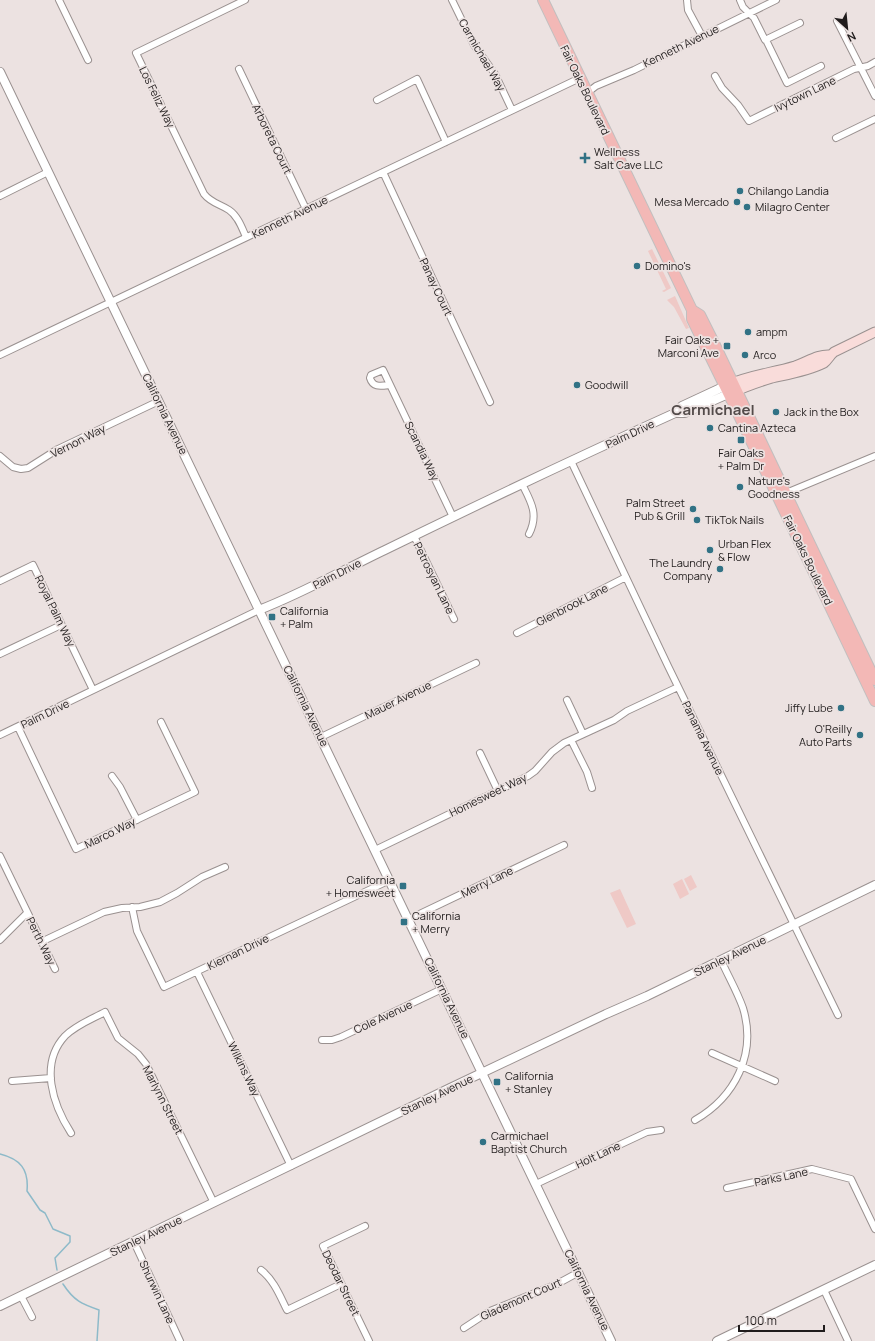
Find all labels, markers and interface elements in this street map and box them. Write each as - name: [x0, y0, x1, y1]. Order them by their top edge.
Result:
- north arrow: [827, 8, 867, 48]
- street label: Carmichael Way: [456, 16, 509, 94]
- street label: Kenneth Avenue: [640, 20, 722, 70]
- text: N: [845, 29, 859, 46]
- street label: Fair Oaks Boulevard: [557, 43, 614, 137]
- street label: Los Feliz Way: [136, 64, 179, 130]
- street label: Ivytown Lane: [772, 72, 839, 115]
- street label: Arboreta Court: [249, 101, 296, 176]
- place label: Wellness Salt Cave LLC: [594, 144, 663, 172]
- marker: Wellness Salt Cave LLC: [579, 152, 591, 164]
- place label: Chilango Landia: [748, 183, 829, 198]
- marker: Chilango Landia: [735, 186, 745, 196]
- street label: Kenneth Avenue: [249, 191, 331, 241]
- place label: Mesa Mercado: [655, 194, 729, 209]
- marker: Mesa Mercado: [732, 197, 742, 207]
- place label: Milagro Center: [755, 199, 830, 214]
- marker: Milagro Center: [742, 202, 752, 212]
- street label: Panay Court: [417, 255, 456, 318]
- place label: Domino's: [645, 258, 691, 273]
- marker: Domino's: [632, 261, 642, 271]
- place label: ampm: [756, 324, 787, 339]
- marker: ampm: [743, 327, 753, 337]
- place label: Fair Oaks + Marconi Ave: [658, 332, 720, 360]
- marker: Fair Oaks + Marconi Ave: [722, 341, 732, 351]
- place label: Arco: [753, 347, 777, 362]
- marker: Arco: [740, 350, 750, 360]
- street label: California Avenue: [139, 371, 192, 457]
- place label: Goodwill: [585, 377, 628, 392]
- marker: Goodwill: [572, 380, 582, 390]
- district label: Carmichael: [671, 399, 755, 420]
- place label: Jack in the Box: [784, 404, 859, 419]
- marker: Jack in the Box: [771, 407, 781, 417]
- street label: Palm Drive: [603, 415, 657, 451]
- street label: Scandia Way: [402, 419, 443, 483]
- street label: Vernon Way: [48, 420, 108, 461]
- place label: Cantina Azteca: [718, 420, 796, 435]
- marker: Cantina Azteca: [705, 423, 715, 433]
- marker: Fair Oaks + Palm Dr: [736, 435, 746, 445]
- place label: Fair Oaks + Palm Dr: [718, 445, 764, 473]
- place label: Nature's Goodness: [748, 473, 800, 501]
- marker: Nature's Goodness: [735, 482, 745, 492]
- place label: Palm Street Pub & Grill: [626, 495, 685, 523]
- marker: Palm Street Pub & Grill: [688, 504, 698, 514]
- place label: TikTok Nails: [705, 512, 764, 527]
- street label: Fair Oaks Boulevard: [780, 513, 837, 607]
- marker: TikTok Nails: [692, 515, 702, 525]
- place label: Urban Flex & Flow: [718, 536, 771, 564]
- street label: Petrosyan Lane: [411, 539, 459, 617]
- marker: Urban Flex & Flow: [705, 545, 715, 555]
- street label: Palm Drive: [310, 555, 364, 592]
- place label: The Laundry Company: [649, 555, 712, 583]
- marker: The Laundry Company: [715, 564, 725, 574]
- street label: Royal Palm Way: [32, 573, 79, 649]
- street label: Glenbrook Lane: [533, 580, 611, 629]
- place label: California + Palm: [280, 603, 328, 631]
- marker: California + Palm: [267, 612, 277, 622]
- street label: California Avenue: [280, 663, 333, 749]
- street label: Mauer Avenue: [362, 677, 434, 722]
- street label: Palm Drive: [18, 695, 72, 732]
- street label: Panama Avenue: [679, 698, 728, 778]
- place label: Jiffy Lube: [785, 700, 834, 715]
- marker: Jiffy Lube: [836, 703, 846, 713]
- place label: O'Reilly Auto Parts: [799, 721, 852, 749]
- marker: O'Reilly Auto Parts: [855, 730, 865, 740]
- street label: Homesweet Way: [447, 769, 529, 820]
- street label: Marco Way: [82, 814, 138, 851]
- street label: Merry Lane: [458, 862, 516, 901]
- place label: California + Homesweet: [326, 872, 395, 900]
- marker: California + Homesweet: [398, 881, 408, 891]
- place label: California + Merry: [412, 908, 460, 936]
- street label: Perth Way: [23, 914, 60, 967]
- marker: California + Merry: [399, 917, 409, 927]
- street label: Kiernan Drive: [205, 930, 272, 973]
- street label: Stanley Avenue: [691, 931, 769, 979]
- street label: California Avenue: [421, 955, 474, 1041]
- street label: Cole Avenue: [351, 996, 415, 1037]
- street label: Wilkins Way: [225, 1039, 264, 1099]
- street label: Marlynn Street: [140, 1063, 187, 1137]
- place label: California + Stanley: [505, 1068, 553, 1096]
- street label: Stanley Avenue: [398, 1070, 476, 1118]
- marker: California + Stanley: [492, 1077, 502, 1087]
- place label: Carmichael Baptist Church: [491, 1128, 567, 1156]
- marker: Carmichael Baptist Church: [478, 1137, 488, 1147]
- street label: Holt Lane: [573, 1137, 623, 1171]
- street label: Parks Lane: [753, 1163, 810, 1190]
- street label: Stanley Avenue: [107, 1211, 185, 1259]
- street label: Deodar Street: [319, 1247, 364, 1318]
- street label: California Avenue: [561, 1247, 614, 1333]
- street label: Shurwin Lane: [136, 1258, 179, 1326]
- street label: Glademont Court: [478, 1274, 564, 1323]
- scale bar: [739, 1307, 824, 1333]
- text: 100 m: [745, 1312, 777, 1329]

